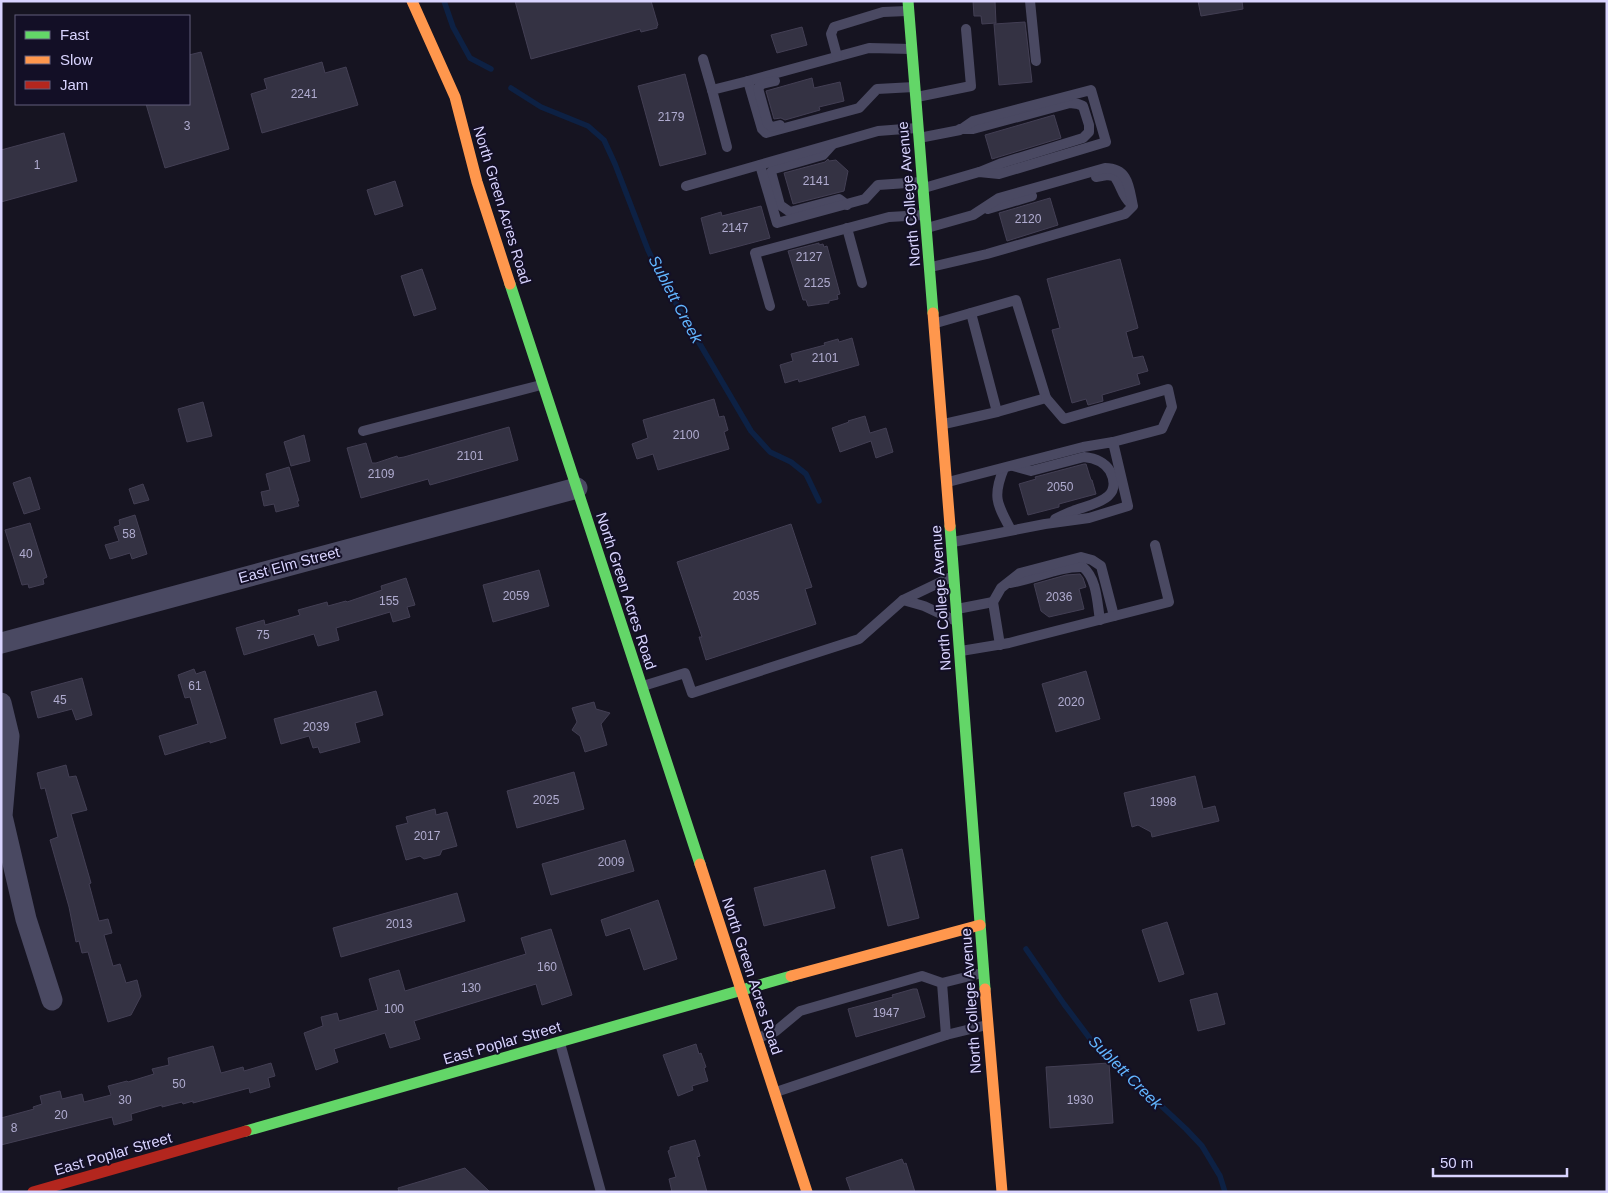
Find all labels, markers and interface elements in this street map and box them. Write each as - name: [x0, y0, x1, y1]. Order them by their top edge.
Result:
- legend: [15, 15, 190, 105]
- text: Fast: [60, 26, 90, 43]
- text: Slow: [60, 51, 93, 68]
- text: Jam: [60, 76, 88, 93]
- house number: 2241: [291, 87, 318, 101]
- house number: 2179: [658, 110, 685, 124]
- house number: 3: [184, 119, 191, 133]
- street label: North College Avenue: [894, 121, 923, 267]
- street label: North Green Acres Road: [470, 124, 535, 286]
- house number: 1: [34, 158, 41, 172]
- house number: 2141: [803, 174, 830, 188]
- house number: 2120: [1015, 212, 1042, 226]
- house number: 2147: [722, 221, 749, 235]
- house number: 2127: [796, 250, 823, 264]
- water label: Sublett Creek: [645, 252, 706, 347]
- house number: 2125: [804, 276, 831, 290]
- house number: 2101: [812, 351, 839, 365]
- house number: 2100: [673, 428, 700, 442]
- house number: 2101: [457, 449, 484, 463]
- house number: 2109: [368, 467, 395, 481]
- house number: 2050: [1047, 480, 1074, 494]
- street label: North Green Acres Road: [593, 510, 660, 672]
- street label: North College Avenue: [927, 525, 954, 671]
- house number: 58: [122, 527, 136, 541]
- street label: East Elm Street: [236, 543, 342, 586]
- house number: 40: [19, 547, 33, 561]
- house number: 2059: [503, 589, 530, 603]
- house number: 2035: [733, 589, 760, 603]
- house number: 2036: [1046, 590, 1073, 604]
- house number: 155: [379, 594, 399, 608]
- house number: 75: [256, 628, 270, 642]
- house number: 61: [188, 679, 202, 693]
- house number: 45: [53, 693, 67, 707]
- house number: 2020: [1058, 695, 1085, 709]
- house number: 2039: [303, 720, 330, 734]
- house number: 2025: [533, 793, 560, 807]
- house number: 1998: [1150, 795, 1177, 809]
- house number: 2017: [414, 829, 441, 843]
- house number: 2009: [598, 855, 625, 869]
- street label: North Green Acres Road: [719, 895, 786, 1057]
- house number: 2013: [386, 917, 413, 931]
- street label: North College Avenue: [957, 928, 984, 1074]
- house number: 160: [537, 960, 557, 974]
- house number: 130: [461, 981, 481, 995]
- house number: 100: [384, 1002, 404, 1016]
- house number: 1947: [873, 1006, 900, 1020]
- street label: East Poplar Street: [441, 1017, 564, 1067]
- water label: Sublett Creek: [1085, 1032, 1167, 1113]
- house number: 50: [172, 1077, 186, 1091]
- house number: 30: [118, 1093, 132, 1107]
- house number: 1930: [1067, 1093, 1094, 1107]
- house number: 20: [54, 1108, 68, 1122]
- house number: 8: [11, 1121, 18, 1135]
- street label: East Poplar Street: [52, 1128, 175, 1178]
- scale bar: [1433, 1146, 1567, 1178]
- text: 50 m: [1440, 1154, 1473, 1171]

